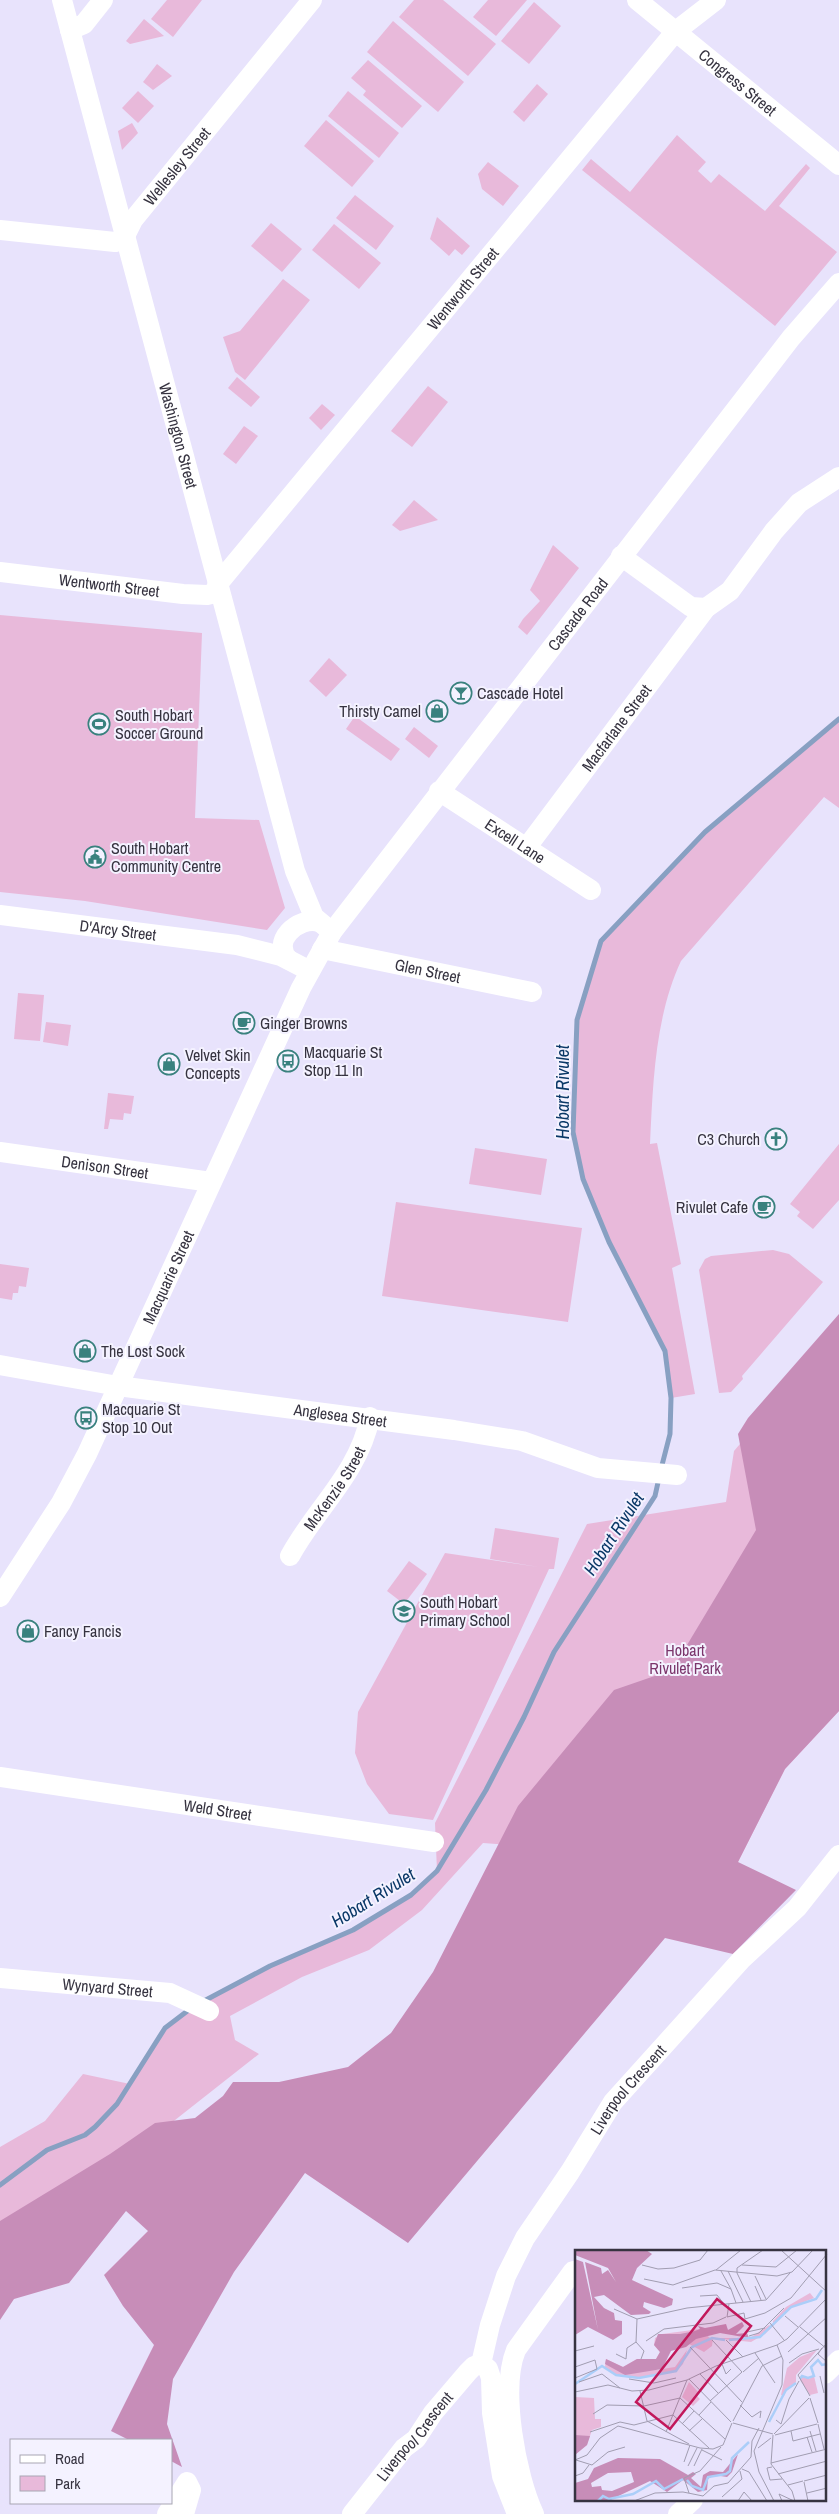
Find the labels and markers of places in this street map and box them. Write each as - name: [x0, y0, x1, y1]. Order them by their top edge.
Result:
- bar icon: Cascade Hotel: [449, 681, 473, 705]
- place label: Cascade Hotel: [477, 682, 563, 704]
- shop icon: Thirsty Camel: [425, 699, 449, 723]
- place label: Thirsty Camel: [339, 700, 421, 722]
- place label: South Hobart Soccer Ground: [115, 704, 203, 744]
- sports icon: South Hobart Soccer Ground: [87, 712, 111, 736]
- place label: South Hobart Community Centre: [111, 837, 221, 877]
- public building icon: South Hobart Community Centre: [83, 845, 107, 869]
- cafe icon: Ginger Browns: [232, 1011, 256, 1035]
- place label: Ginger Browns: [260, 1012, 348, 1034]
- place label: Macquarie St Stop 11 In: [304, 1041, 382, 1081]
- place label: Velvet Skin Concepts: [185, 1044, 251, 1084]
- bus stop icon: Macquarie St Stop 11 In: [276, 1049, 300, 1073]
- shop icon: Velvet Skin Concepts: [157, 1052, 181, 1076]
- church icon: C3 Church: [764, 1127, 788, 1151]
- place label: C3 Church: [697, 1128, 760, 1150]
- cafe icon: Rivulet Cafe: [752, 1195, 776, 1219]
- place label: Rivulet Cafe: [676, 1196, 748, 1218]
- shop icon: The Lost Sock: [73, 1339, 97, 1363]
- place label: The Lost Sock: [101, 1340, 185, 1362]
- place label: Macquarie St Stop 10 Out: [102, 1398, 180, 1438]
- bus stop icon: Macquarie St Stop 10 Out: [74, 1406, 98, 1430]
- place label: South Hobart Primary School: [420, 1591, 510, 1631]
- school or university icon: South Hobart Primary School: [392, 1599, 416, 1623]
- shop icon: Fancy Fancis: [16, 1619, 40, 1643]
- place label: Fancy Fancis: [44, 1620, 121, 1642]

